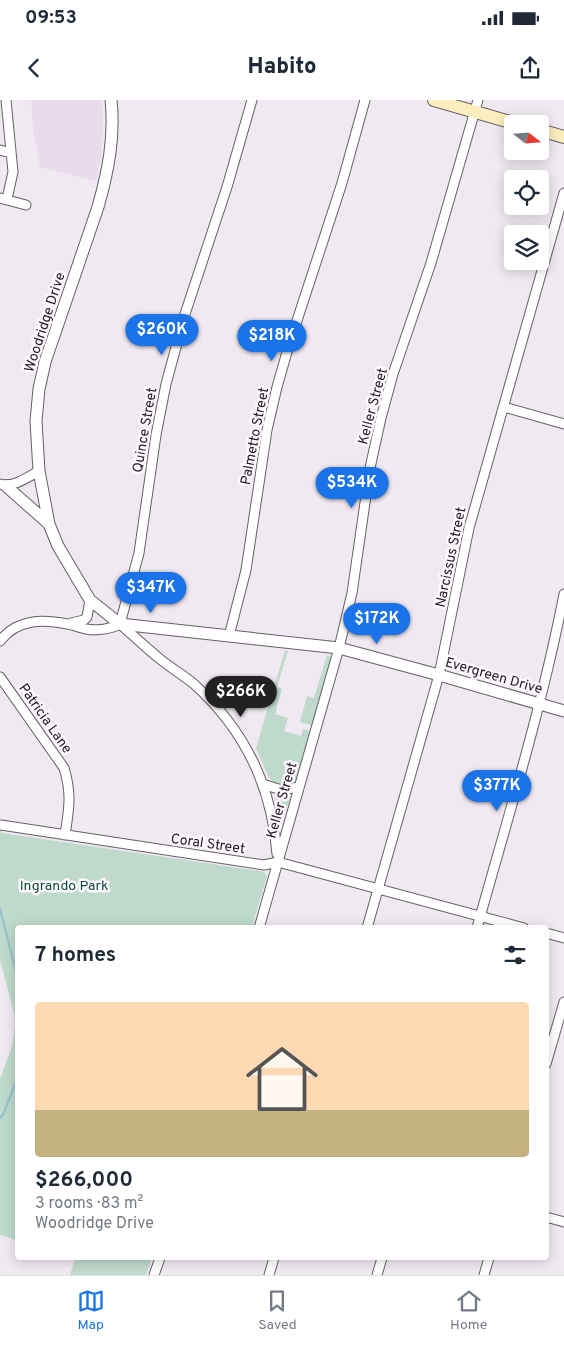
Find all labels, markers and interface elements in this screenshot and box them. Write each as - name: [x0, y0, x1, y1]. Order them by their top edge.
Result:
- text: 09:53: [25, 6, 77, 30]
- icon: back: [20, 54, 48, 82]
- text: Habito: [247, 54, 317, 81]
- icon: share: [516, 54, 544, 82]
- north arrow: [504, 115, 549, 160]
- map controls: [504, 115, 549, 270]
- button: locate: [504, 170, 549, 215]
- button: layers: [504, 225, 549, 270]
- street label: Woodridge Drive: [21, 270, 70, 375]
- pin: $260K: [127, 314, 197, 356]
- text: $260K: [136, 320, 188, 340]
- pin: $218K: [237, 320, 307, 362]
- text: $218K: [248, 326, 296, 346]
- street label: Keller Street: [355, 366, 392, 447]
- street label: Quince Street: [130, 386, 161, 474]
- street label: Palmetto Street: [238, 386, 273, 486]
- pin: $534K: [317, 466, 387, 509]
- text: $534K: [327, 473, 377, 493]
- street label: Narcissus Street: [433, 506, 470, 609]
- pin: $347K: [116, 572, 186, 614]
- text: $347K: [126, 578, 176, 598]
- pin: $172K: [342, 602, 412, 645]
- text: $172K: [354, 609, 400, 629]
- street label: Evergreen Drive: [443, 654, 544, 698]
- pin: $266K: [206, 676, 276, 718]
- street label: Patricia Lane: [14, 681, 75, 757]
- text: $266K: [216, 682, 266, 702]
- street label: Keller Street: [263, 760, 301, 841]
- pin: $377K: [462, 770, 532, 812]
- text: $377K: [473, 776, 521, 796]
- street label: Coral Street: [170, 831, 246, 858]
- park label: Ingrando Park: [20, 878, 108, 895]
- icon: filters: [501, 941, 529, 969]
- text: 7 homes: [35, 942, 116, 969]
- icon: home: [237, 1034, 327, 1124]
- text: $266,000: [35, 1167, 133, 1194]
- text: 3 rooms · 83 m²: [35, 1194, 143, 1214]
- text: Woodridge Drive: [35, 1214, 154, 1234]
- tab: Map: [77, 1287, 105, 1334]
- tab: Saved: [258, 1287, 297, 1334]
- tab: Home: [450, 1287, 487, 1334]

